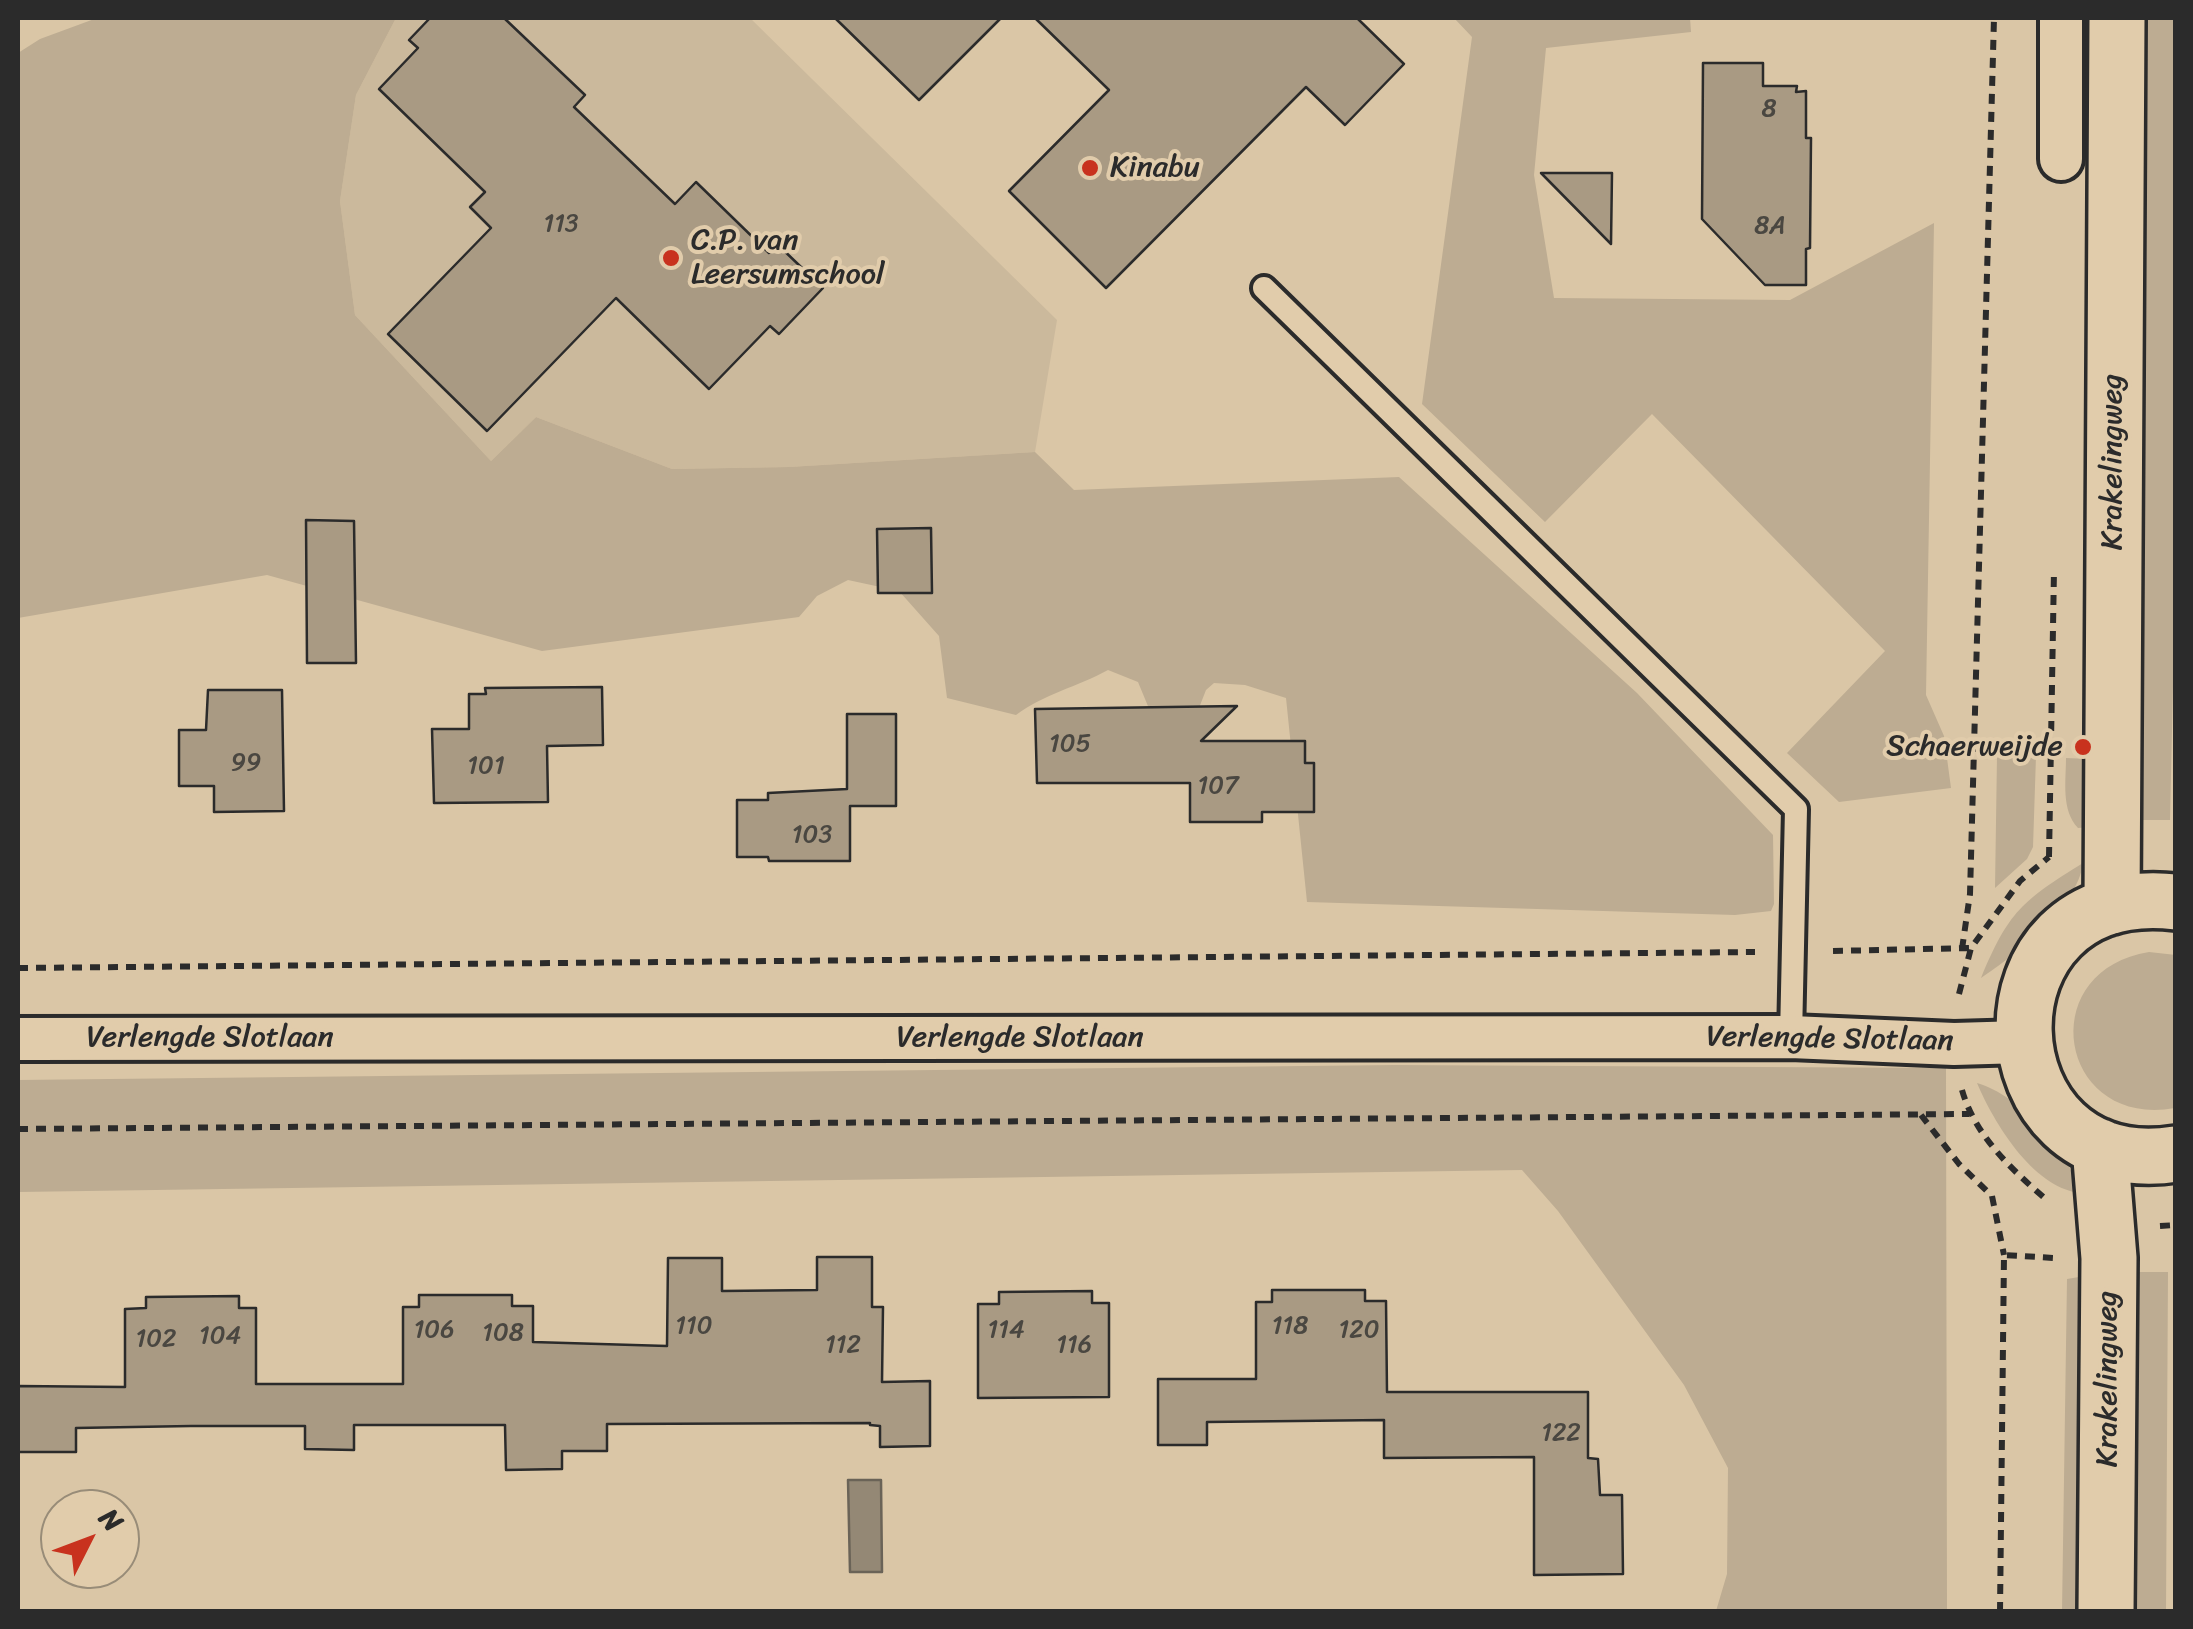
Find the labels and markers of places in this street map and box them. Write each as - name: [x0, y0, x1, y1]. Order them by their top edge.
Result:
- place label: Kinabu: [1110, 150, 1200, 186]
- marker: Kinabu: [1079, 157, 1101, 179]
- place label: C.P. van Leersumschool: [691, 223, 884, 294]
- marker: C.P. van Leersumschool: [660, 247, 682, 269]
- place label: Schaerweijde: [1886, 729, 2063, 765]
- marker: Schaerweijde: [2072, 736, 2094, 758]

